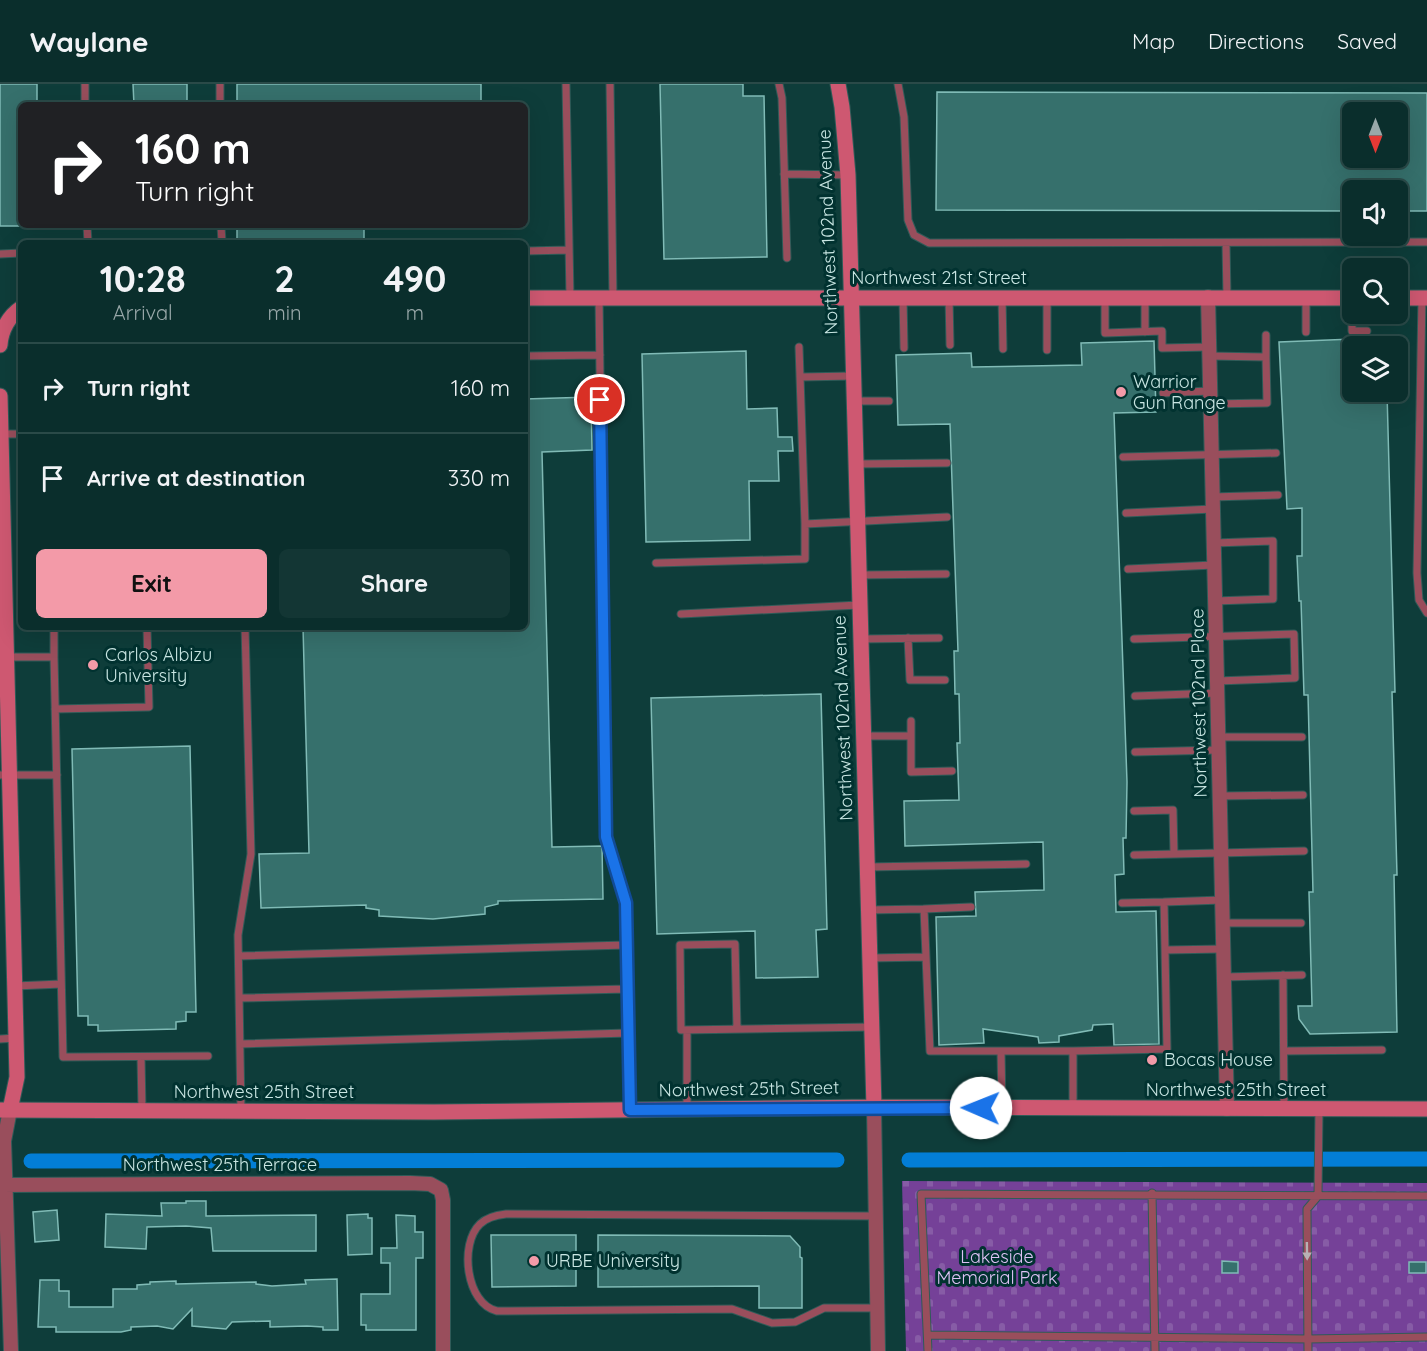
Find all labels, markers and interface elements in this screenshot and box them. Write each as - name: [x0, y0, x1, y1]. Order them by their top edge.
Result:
- text: Waylane: [30, 24, 149, 59]
- text: Map: [1132, 28, 1175, 54]
- text: Directions: [1208, 28, 1304, 54]
- text: Saved: [1337, 28, 1397, 54]
- north arrow: [1342, 102, 1408, 168]
- map controls: [1342, 102, 1408, 402]
- text: 160 m: [135, 122, 251, 175]
- icon: right: [36, 126, 114, 204]
- street label: Northwest 102nd Avenue: [812, 129, 843, 335]
- text: Turn right: [135, 174, 254, 208]
- button: sound: [1342, 180, 1408, 246]
- text: 10:28: [100, 256, 186, 301]
- text: 2: [274, 256, 295, 301]
- text: 490: [383, 256, 446, 301]
- button: search: [1342, 258, 1408, 324]
- street label: Northwest 21st Street: [851, 266, 1027, 289]
- text: Arrival: [113, 300, 173, 325]
- text: min: [268, 300, 302, 325]
- text: m: [406, 300, 424, 325]
- button: layers: [1342, 336, 1408, 402]
- place label: Warrior Gun Range: [1133, 370, 1226, 414]
- icon: right: [36, 372, 69, 405]
- text: Turn right: [87, 374, 191, 402]
- text: 160 m: [451, 374, 510, 402]
- pin: [574, 374, 625, 425]
- icon: arrive: [583, 383, 616, 416]
- marker: Warrior Gun Range: [1114, 385, 1128, 399]
- icon: arrive: [36, 462, 69, 495]
- text: Arrive at destination: [87, 464, 305, 492]
- text: 330 m: [448, 464, 510, 492]
- button: Exit: [36, 549, 267, 618]
- button: Share: [279, 549, 510, 618]
- street label: Northwest 102nd Place: [1185, 608, 1212, 798]
- street label: Northwest 102nd Avenue: [827, 615, 858, 821]
- place label: Carlos Albizu University: [105, 643, 212, 687]
- marker: Carlos Albizu University: [86, 658, 100, 672]
- place label: Bocas House: [1164, 1048, 1273, 1071]
- marker: Bocas House: [1145, 1053, 1159, 1067]
- street label: Northwest 25th Street: [658, 1075, 839, 1102]
- position arrow: [949, 1076, 1013, 1140]
- street label: Northwest 25th Street: [1146, 1078, 1326, 1101]
- street label: Northwest 25th Street: [174, 1080, 354, 1103]
- street label: Northwest 25th Terrace: [123, 1153, 317, 1176]
- one-way arrow: [1302, 1241, 1312, 1260]
- park label: Lakeside Memorial Park: [936, 1245, 1058, 1289]
- place label: URBE University: [546, 1249, 680, 1272]
- marker: URBE University: [527, 1254, 541, 1268]

